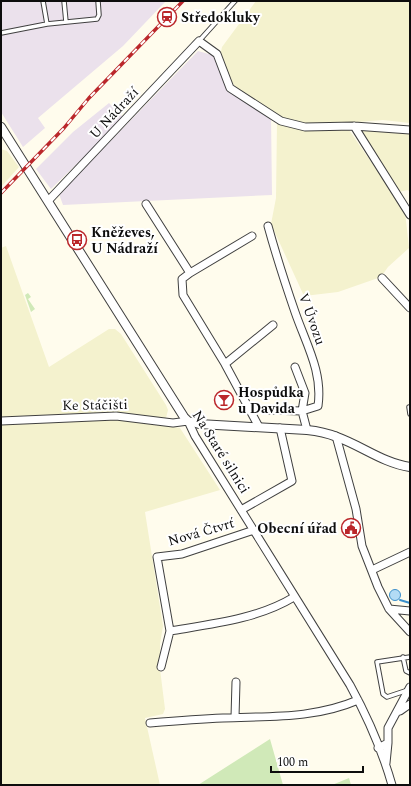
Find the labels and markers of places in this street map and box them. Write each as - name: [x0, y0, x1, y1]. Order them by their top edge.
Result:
- station icon: Středokluky: [156, 6, 178, 28]
- place label: Středokluky: [181, 7, 261, 28]
- place label: Kněževes, U Nádraží: [91, 222, 159, 259]
- bus stop icon: Kněževes, U Nádraží: [66, 229, 88, 251]
- place label: Hospůdka u Davida: [238, 382, 305, 419]
- bar icon: Hospůdka u Davida: [213, 389, 235, 411]
- public building icon: Obecní úřad: [340, 517, 362, 539]
- place label: Obecní úřad: [257, 518, 337, 539]

